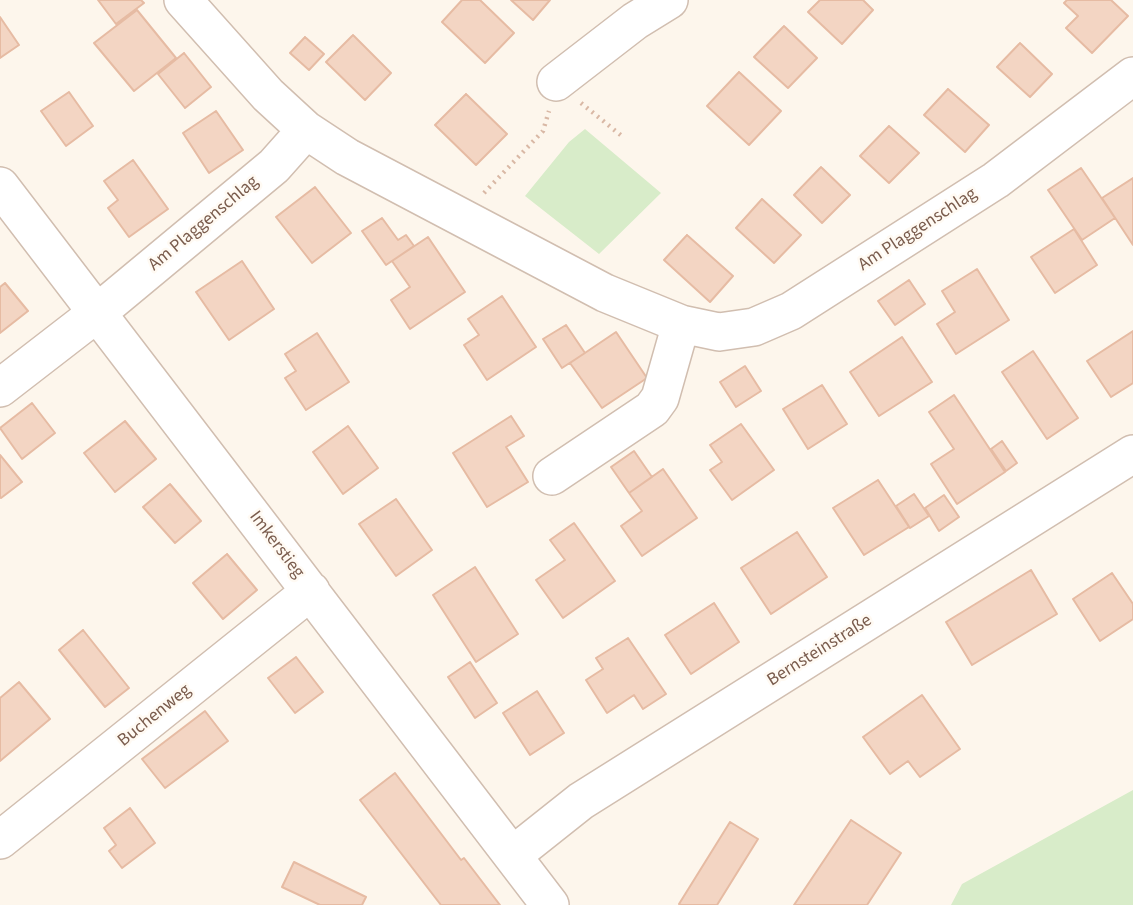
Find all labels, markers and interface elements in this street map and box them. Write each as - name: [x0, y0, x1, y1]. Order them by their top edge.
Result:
- street label: Am Plaggenschlag: [145, 172, 263, 276]
- street label: Am Plaggenschlag: [855, 184, 981, 276]
- street label: Imkerstieg: [244, 507, 308, 583]
- street label: Bernsteinstraße: [764, 610, 876, 692]
- street label: Buchenweg: [114, 680, 196, 752]

